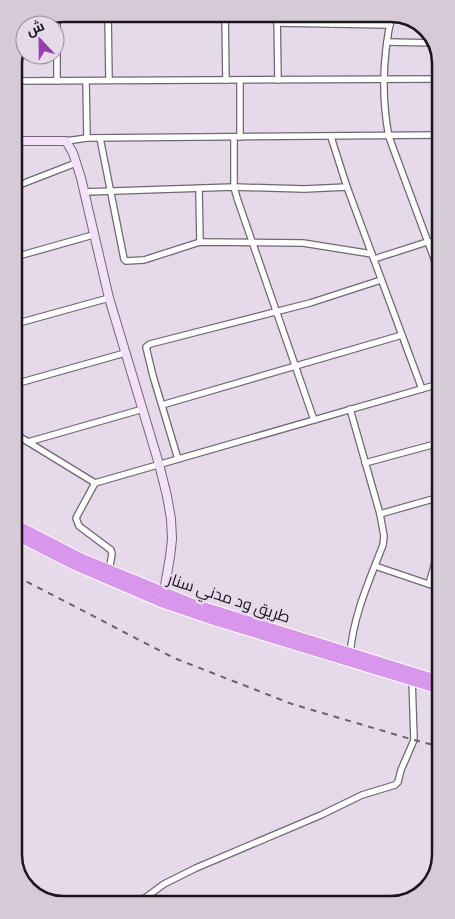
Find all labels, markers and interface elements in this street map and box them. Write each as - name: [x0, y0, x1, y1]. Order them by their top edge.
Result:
- north arrow: [15, 15, 65, 65]
- text: ش: [23, 16, 47, 40]
- street label: طريق ود مدني سنار: [163, 569, 293, 631]

